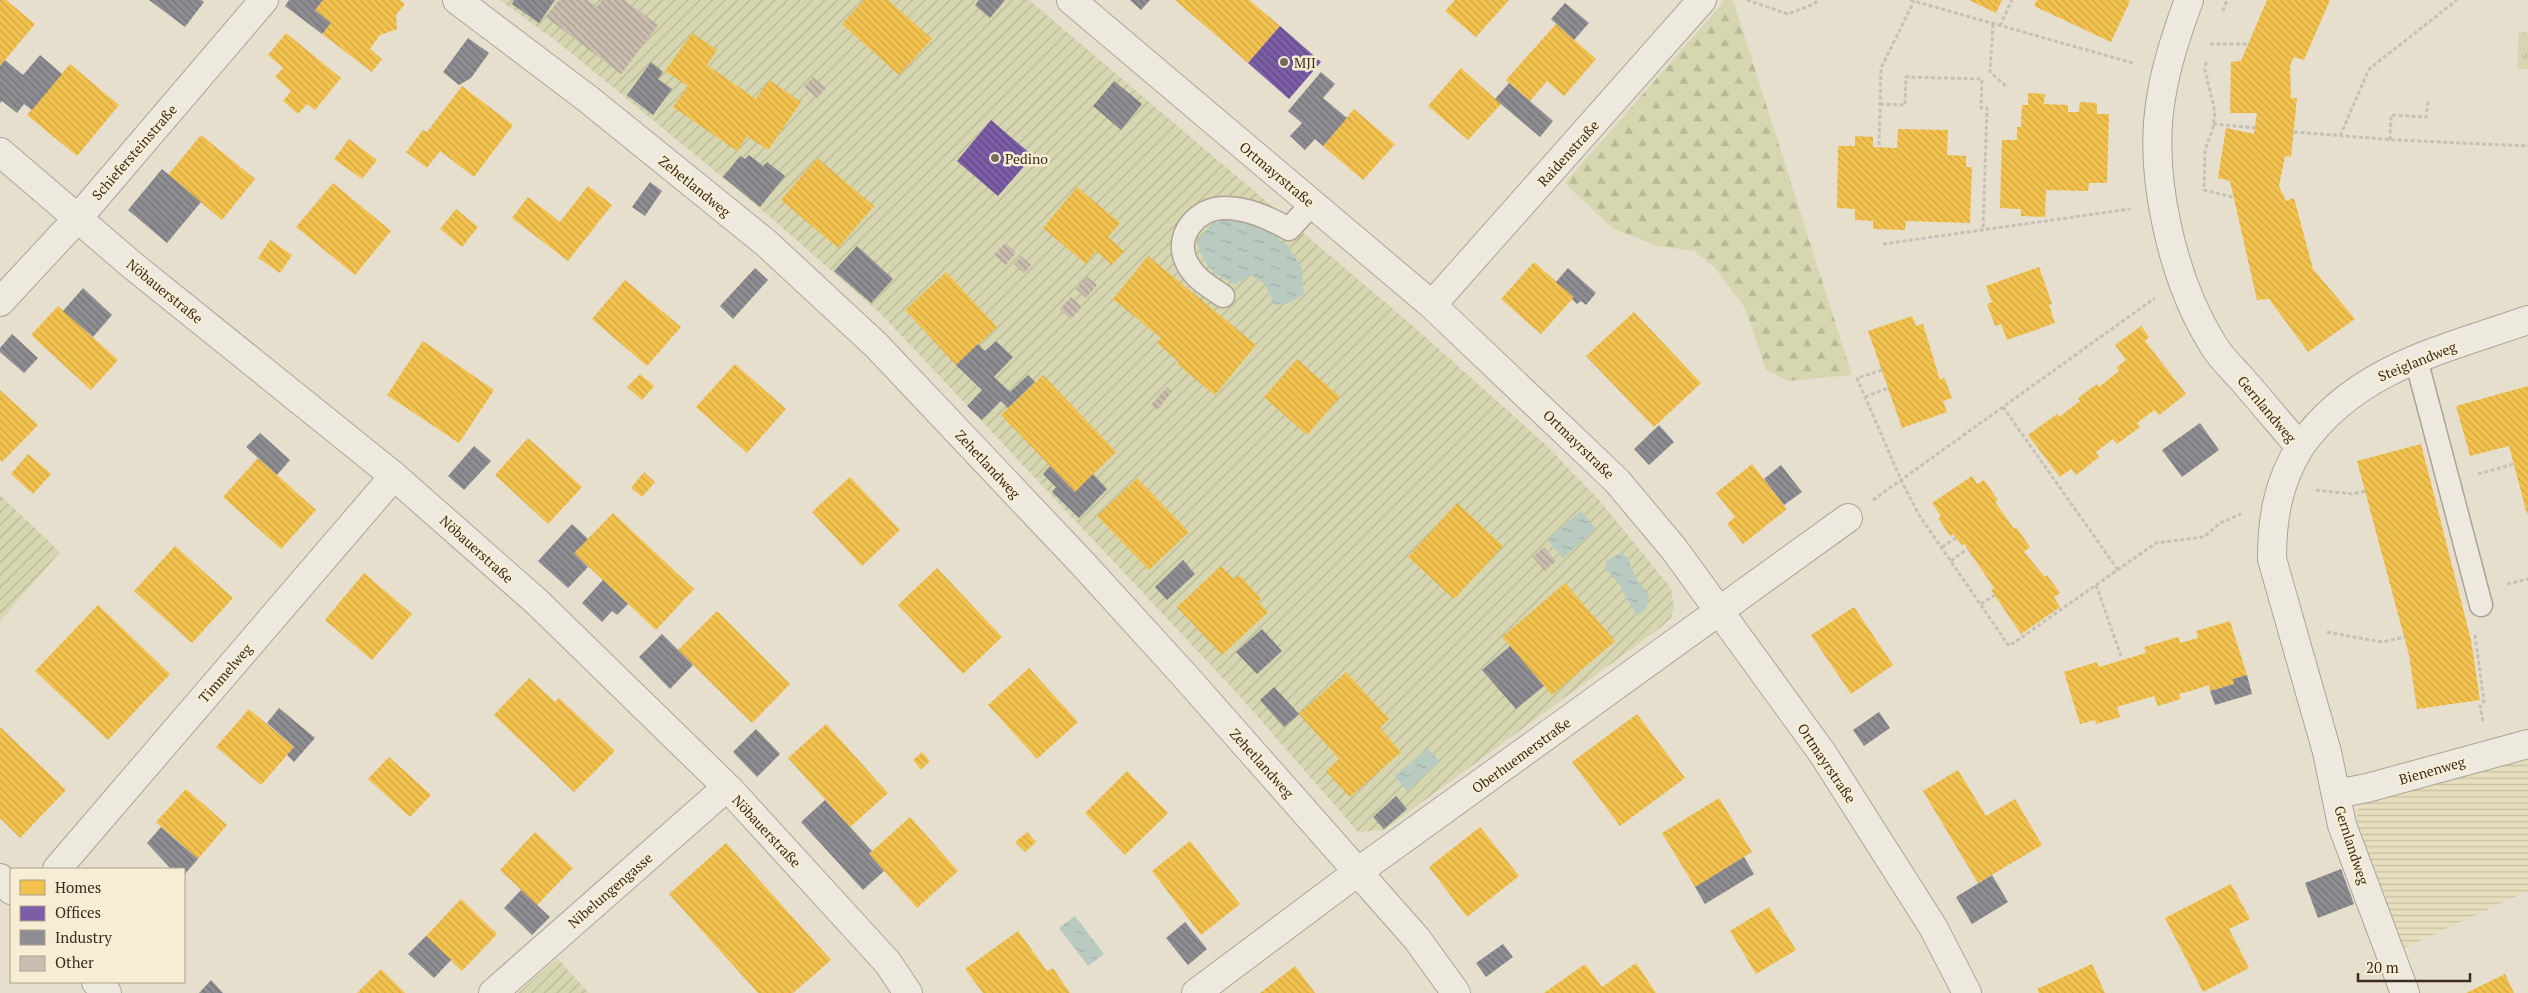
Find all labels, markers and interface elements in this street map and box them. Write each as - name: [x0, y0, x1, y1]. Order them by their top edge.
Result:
- place label: MJI: [1294, 53, 1316, 72]
- marker: MJI: [1278, 56, 1290, 68]
- street label: Schiefersteinstraße: [87, 100, 181, 204]
- street label: Raidenstraße: [1533, 116, 1603, 190]
- street label: Ortmayrstraße: [1236, 137, 1318, 211]
- place label: Pedino: [1005, 149, 1048, 168]
- street label: Zehetlandweg: [655, 151, 735, 221]
- marker: Pedino: [989, 152, 1001, 164]
- street label: Nöbauerstraße: [123, 254, 207, 328]
- street label: Steiglandweg: [2375, 336, 2460, 385]
- street label: Gernlandweg: [2233, 371, 2301, 447]
- street label: Ortmayrstraße: [1539, 405, 1619, 483]
- street label: Zehetlandweg: [951, 426, 1025, 503]
- street label: Nöbauerstraße: [436, 511, 518, 587]
- street label: Timmelweg: [194, 639, 256, 707]
- street label: Oberhuemerstraße: [1468, 713, 1574, 797]
- street label: Ortmayrstraße: [1793, 719, 1861, 807]
- street label: Zehetlandweg: [1226, 724, 1299, 802]
- street label: Bienenweg: [2397, 751, 2468, 789]
- street label: Nöbauerstraße: [728, 791, 806, 871]
- street label: Gernlandweg: [2330, 803, 2374, 888]
- street label: Nibelungengasse: [564, 848, 656, 932]
- legend: [10, 868, 185, 983]
- text: Homes: [55, 877, 101, 897]
- text: Offices: [55, 902, 101, 922]
- text: Industry: [55, 927, 112, 947]
- scale bar: [2358, 950, 2470, 982]
- text: Other: [55, 952, 94, 972]
- text: 20 m: [2366, 957, 2399, 977]

